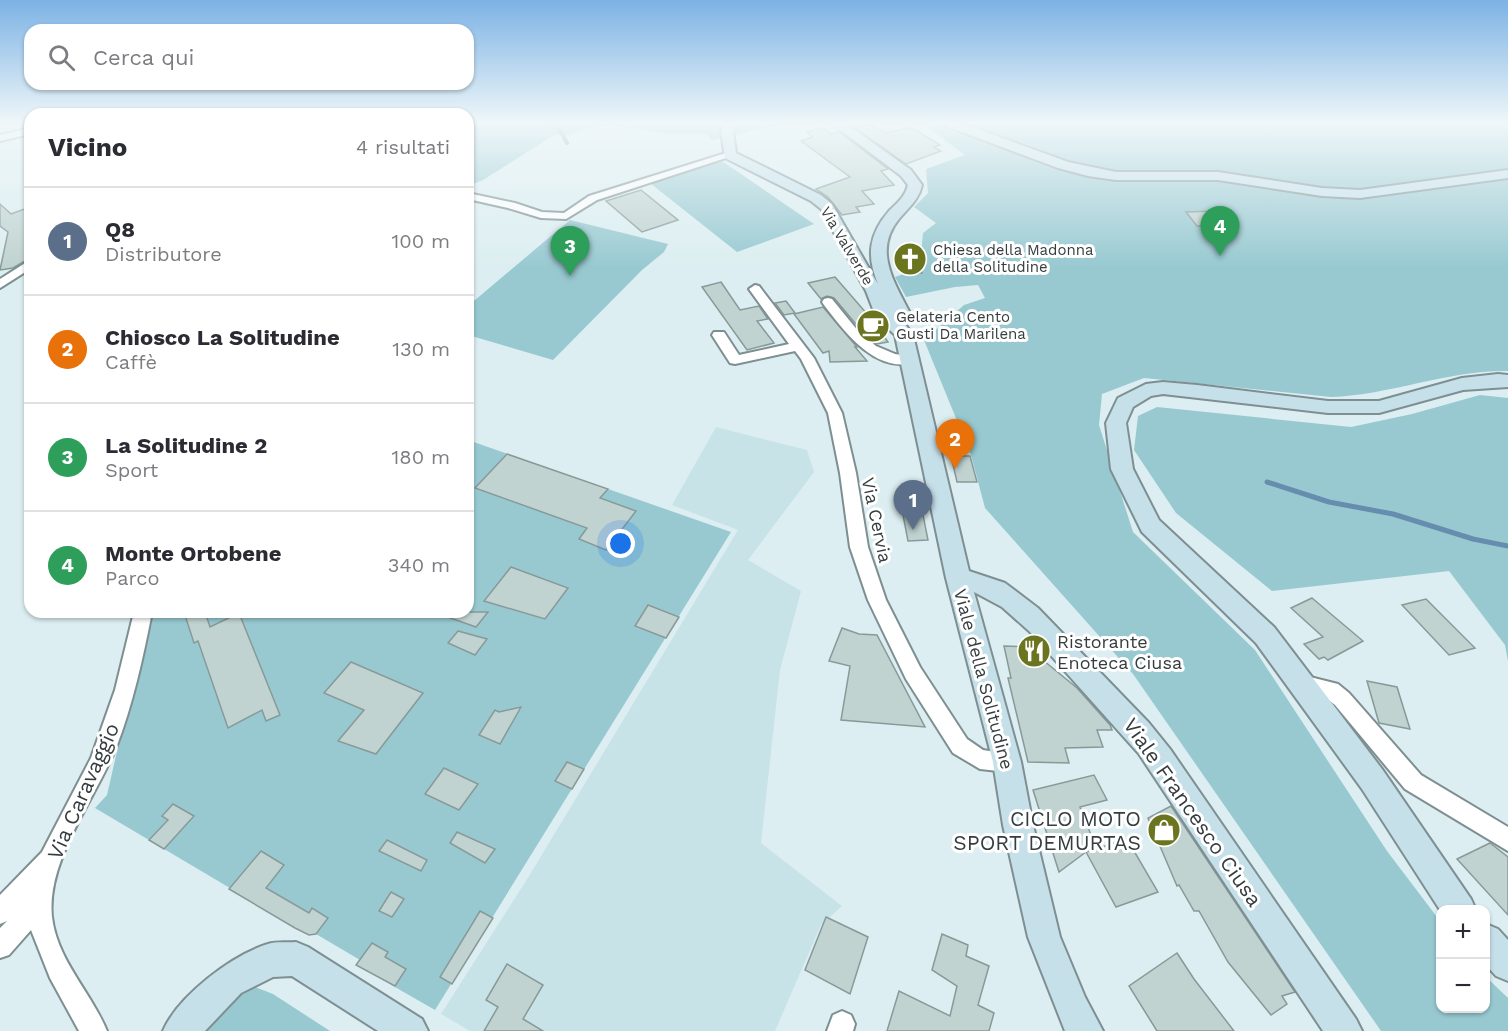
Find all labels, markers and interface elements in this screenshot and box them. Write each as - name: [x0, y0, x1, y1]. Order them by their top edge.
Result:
- search box: [24, 24, 474, 90]
- icon: search: [45, 41, 78, 74]
- text: Cerca qui: [93, 45, 194, 70]
- text: Vicino: [48, 132, 127, 162]
- text: 4 risultati: [356, 135, 450, 159]
- street label: Via Valverde: [817, 203, 877, 289]
- pin: 4: [1200, 206, 1240, 256]
- text: Q8: [105, 217, 135, 242]
- pin: 3: [550, 226, 590, 276]
- text: 1: [63, 229, 72, 253]
- text: 100 m: [391, 229, 450, 253]
- church icon: Chiesa della Madonna della Solitudine: [892, 241, 928, 277]
- place label: Chiesa della Madonna della Solitudine: [933, 241, 1094, 276]
- text: Distributore: [105, 242, 222, 266]
- cafe icon: Gelateria Cento Gusti Da Marilena: [855, 308, 891, 344]
- place label: Gelateria Cento Gusti Da Marilena: [896, 308, 1026, 343]
- text: Chiosco La Solitudine: [105, 325, 340, 350]
- text: 2: [62, 337, 73, 361]
- text: 130 m: [392, 337, 450, 361]
- text: Caffè: [105, 350, 157, 374]
- pin: 2: [936, 420, 974, 469]
- text: La Solitudine 2: [105, 433, 267, 458]
- text: 3: [62, 445, 73, 469]
- text: 180 m: [392, 445, 450, 469]
- text: Sport: [105, 458, 158, 482]
- street label: Via Cervia: [858, 475, 896, 565]
- pin: 1: [894, 480, 932, 530]
- your location: [606, 529, 635, 558]
- text: Monte Ortobene: [105, 541, 281, 566]
- text: 4: [61, 553, 74, 577]
- text: 340 m: [388, 553, 450, 577]
- text: Parco: [105, 566, 160, 590]
- street label: Viale della Solitudine: [950, 586, 1018, 772]
- place label: Ristorante Enoteca Ciusa: [1057, 631, 1182, 673]
- restaurant icon: Ristorante Enoteca Ciusa: [1016, 633, 1052, 669]
- street label: Viale Francesco Ciusa: [1118, 713, 1268, 911]
- street label: Via Caravaggio: [42, 719, 124, 863]
- place label: CICLO MOTO SPORT DEMURTAS: [953, 806, 1141, 855]
- shop icon: CICLO MOTO SPORT DEMURTAS: [1146, 812, 1182, 848]
- map controls: [1436, 905, 1490, 1013]
- button: +: [1436, 905, 1490, 959]
- button: −: [1436, 959, 1490, 1013]

